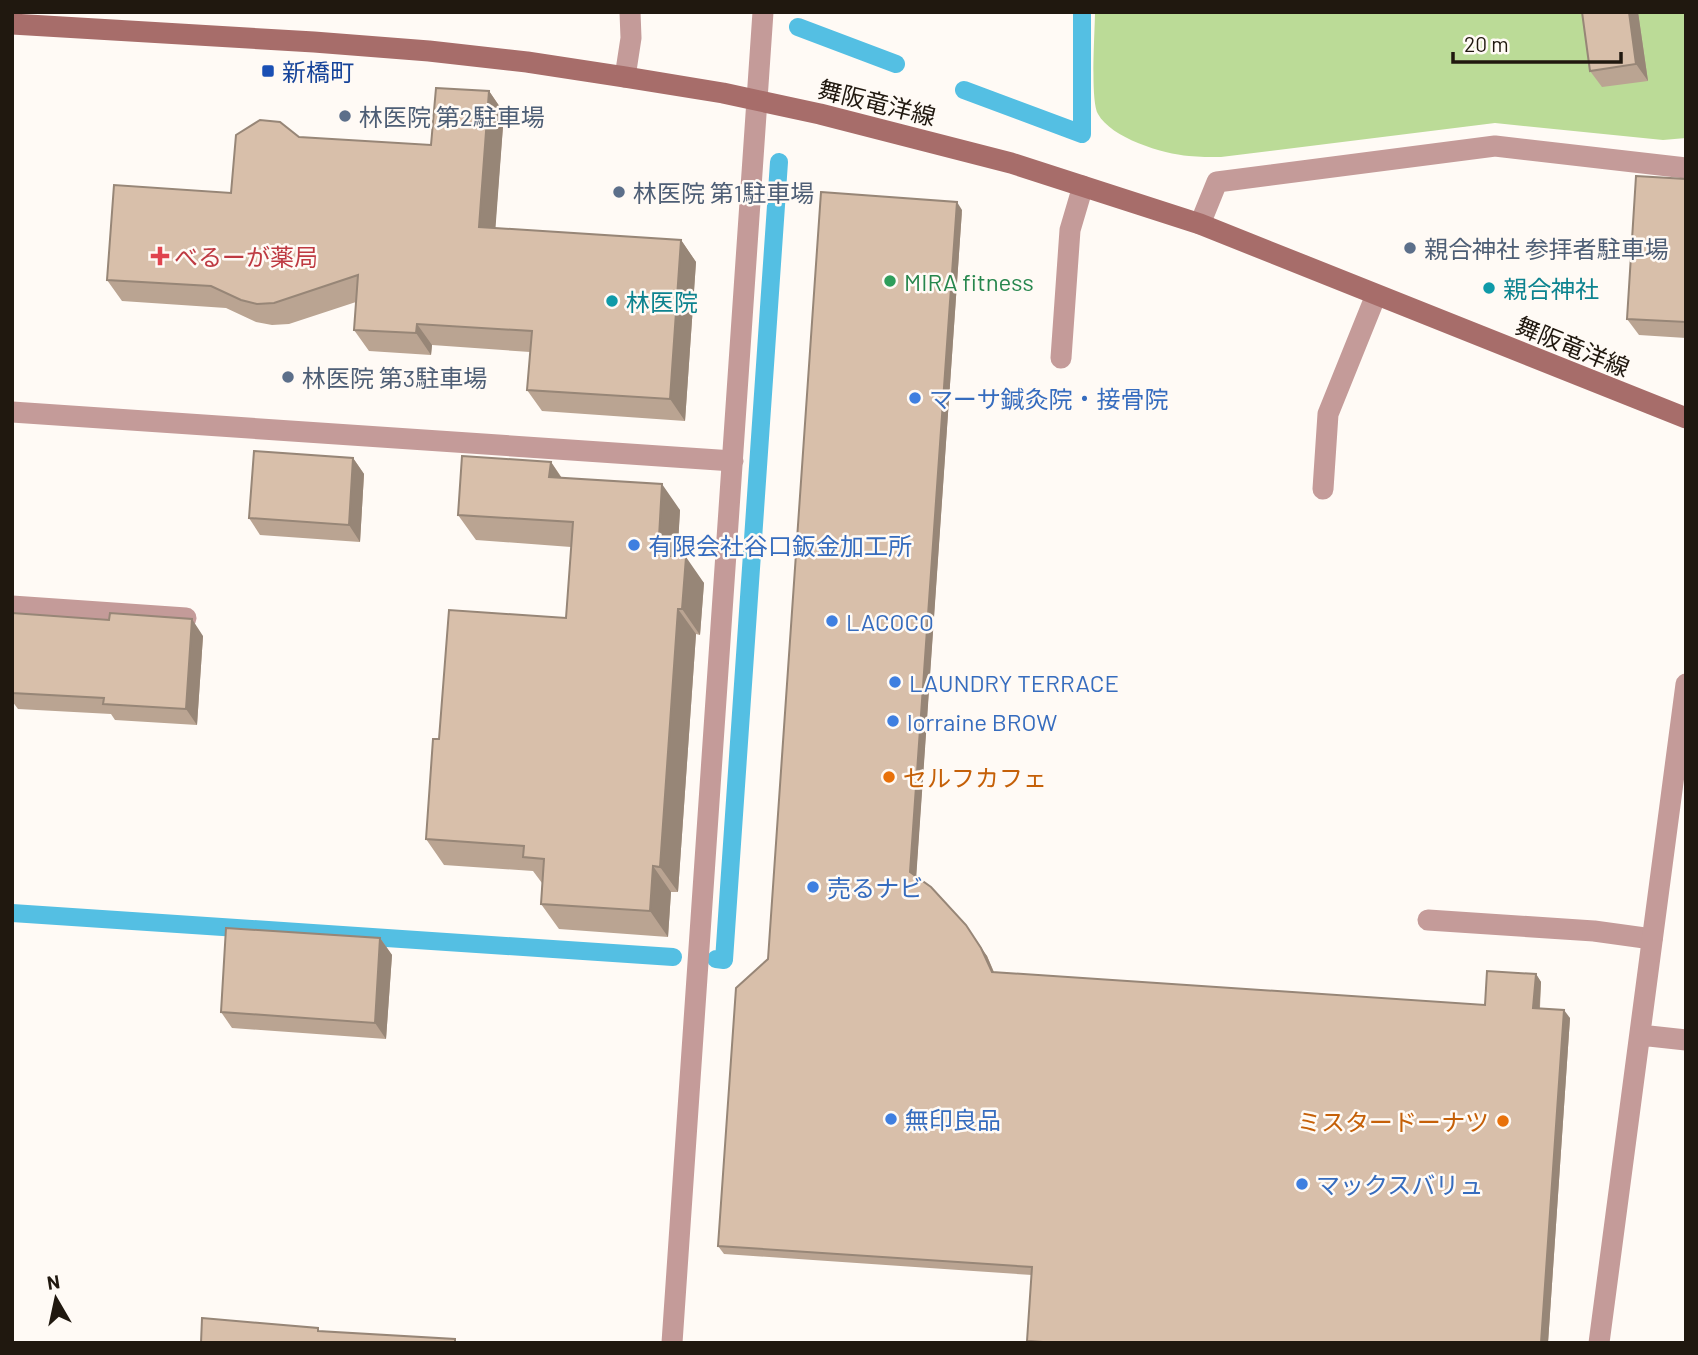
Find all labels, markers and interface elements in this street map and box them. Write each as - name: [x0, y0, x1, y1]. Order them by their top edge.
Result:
- scale bar: [1453, 21, 1621, 65]
- text: 20 m: [1464, 31, 1509, 56]
- place label: 新橋町: [282, 57, 354, 86]
- marker: 新橋町: [260, 63, 276, 79]
- street label: 舞阪竜洋線: [815, 73, 939, 131]
- place label: 林医院 第2駐車場: [359, 102, 545, 131]
- marker: 林医院 第2駐車場: [337, 108, 353, 124]
- place label: 林医院 第1駐車場: [633, 178, 814, 207]
- marker: 林医院 第1駐車場: [611, 184, 627, 200]
- place label: 親合神社 参拝者駐車場: [1424, 234, 1669, 263]
- marker: 親合神社 参拝者駐車場: [1402, 240, 1418, 256]
- place label: べるーが薬局: [174, 242, 318, 271]
- marker: べるーが薬局: [152, 248, 168, 264]
- place label: MIRA fitness: [904, 267, 1034, 296]
- marker: MIRA fitness: [882, 273, 898, 289]
- place label: 親合神社: [1503, 274, 1599, 303]
- marker: 親合神社: [1481, 280, 1497, 296]
- place label: 林医院: [626, 287, 698, 316]
- marker: 林医院: [604, 293, 620, 309]
- street label: 舞阪竜洋線: [1512, 310, 1634, 382]
- place label: 林医院 第3駐車場: [302, 363, 487, 392]
- marker: 林医院 第3駐車場: [280, 369, 296, 385]
- place label: マーサ鍼灸院・接骨院: [929, 384, 1169, 413]
- marker: マーサ鍼灸院・接骨院: [907, 390, 923, 406]
- place label: 有限会社谷口鈑金加工所: [648, 531, 912, 560]
- marker: 有限会社谷口鈑金加工所: [626, 537, 642, 553]
- place label: LACOCO: [846, 607, 934, 636]
- marker: LACOCO: [824, 613, 840, 629]
- place label: LAUNDRY TERRACE: [909, 668, 1119, 697]
- marker: LAUNDRY TERRACE: [887, 674, 903, 690]
- place label: lorraine BROW: [907, 707, 1057, 736]
- marker: lorraine BROW: [885, 713, 901, 729]
- place label: セルフカフェ: [903, 763, 1047, 792]
- marker: セルフカフェ: [881, 769, 897, 785]
- place label: 売るナビ: [827, 873, 923, 902]
- marker: 売るナビ: [805, 879, 821, 895]
- place label: 無印良品: [905, 1105, 1001, 1134]
- place label: ミスタードーナツ: [1297, 1107, 1489, 1136]
- marker: 無印良品: [883, 1111, 899, 1127]
- marker: ミスタードーナツ: [1495, 1113, 1511, 1129]
- place label: マックスバリュ: [1316, 1170, 1483, 1199]
- marker: マックスバリュ: [1294, 1176, 1310, 1192]
- north arrow: [21, 1264, 91, 1334]
- text: N: [45, 1269, 61, 1294]

